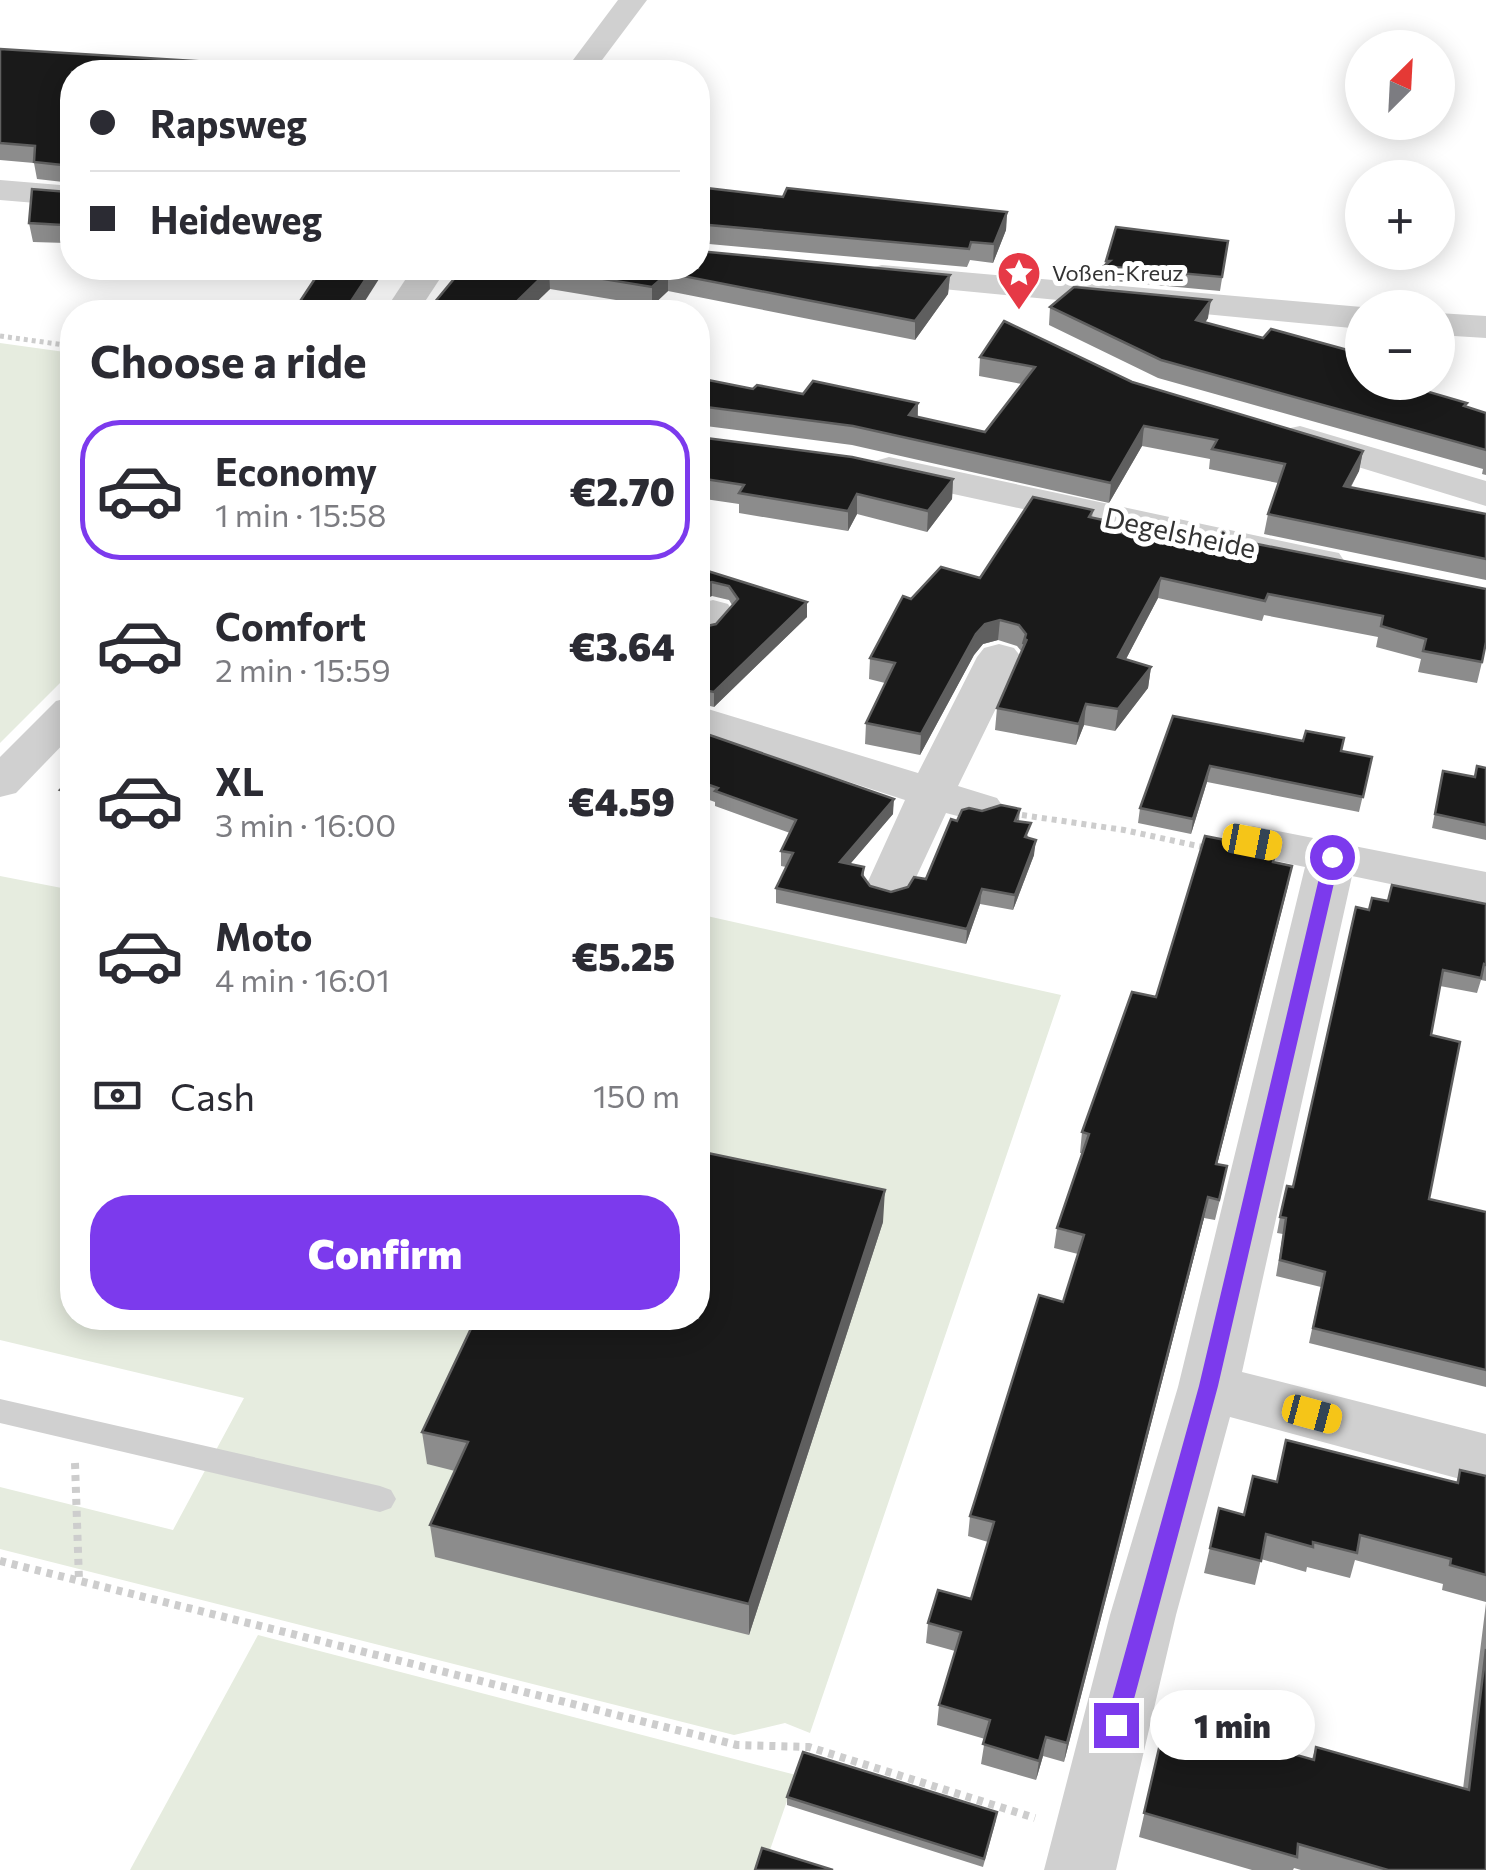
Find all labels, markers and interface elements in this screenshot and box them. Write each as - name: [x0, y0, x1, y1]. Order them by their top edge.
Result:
- north arrow: [1345, 30, 1455, 140]
- map controls: [1345, 30, 1455, 400]
- text: Rapsweg: [150, 99, 307, 146]
- button: +: [1345, 160, 1455, 270]
- text: Heideweg: [150, 195, 322, 242]
- place icon: Voßen-Kreuz: [996, 250, 1042, 311]
- place label: Voßen-Kreuz: [1052, 259, 1183, 286]
- button: −: [1345, 290, 1455, 400]
- text: Choose a ride: [90, 332, 367, 387]
- icon: car: [95, 445, 185, 535]
- text: Economy: [215, 447, 377, 494]
- text: €2.70: [569, 467, 675, 514]
- text: 1 min · 15:58: [215, 494, 387, 534]
- street label: Degelsheide: [1101, 499, 1259, 565]
- icon: car: [95, 600, 185, 690]
- text: Comfort: [215, 602, 366, 649]
- text: €3.64: [569, 622, 675, 669]
- text: 2 min · 15:59: [215, 649, 391, 689]
- icon: car: [95, 755, 185, 845]
- text: XL: [215, 757, 264, 804]
- text: €4.59: [568, 777, 675, 824]
- text: 3 min · 16:00: [215, 804, 396, 844]
- car: [1220, 822, 1284, 862]
- route start: [1310, 835, 1355, 880]
- icon: car: [95, 910, 185, 1000]
- text: Moto: [215, 912, 313, 959]
- text: €5.25: [571, 932, 675, 979]
- text: 4 min · 16:01: [215, 959, 390, 999]
- icon: cash: [90, 1068, 145, 1123]
- text: Cash: [170, 1072, 255, 1119]
- text: 150 m: [593, 1075, 680, 1115]
- button: Confirm: [90, 1195, 680, 1310]
- car: [1279, 1392, 1345, 1436]
- callout: 1 min: [1151, 1690, 1316, 1760]
- route end: [1094, 1703, 1139, 1748]
- text: 1 min: [1194, 1705, 1271, 1745]

